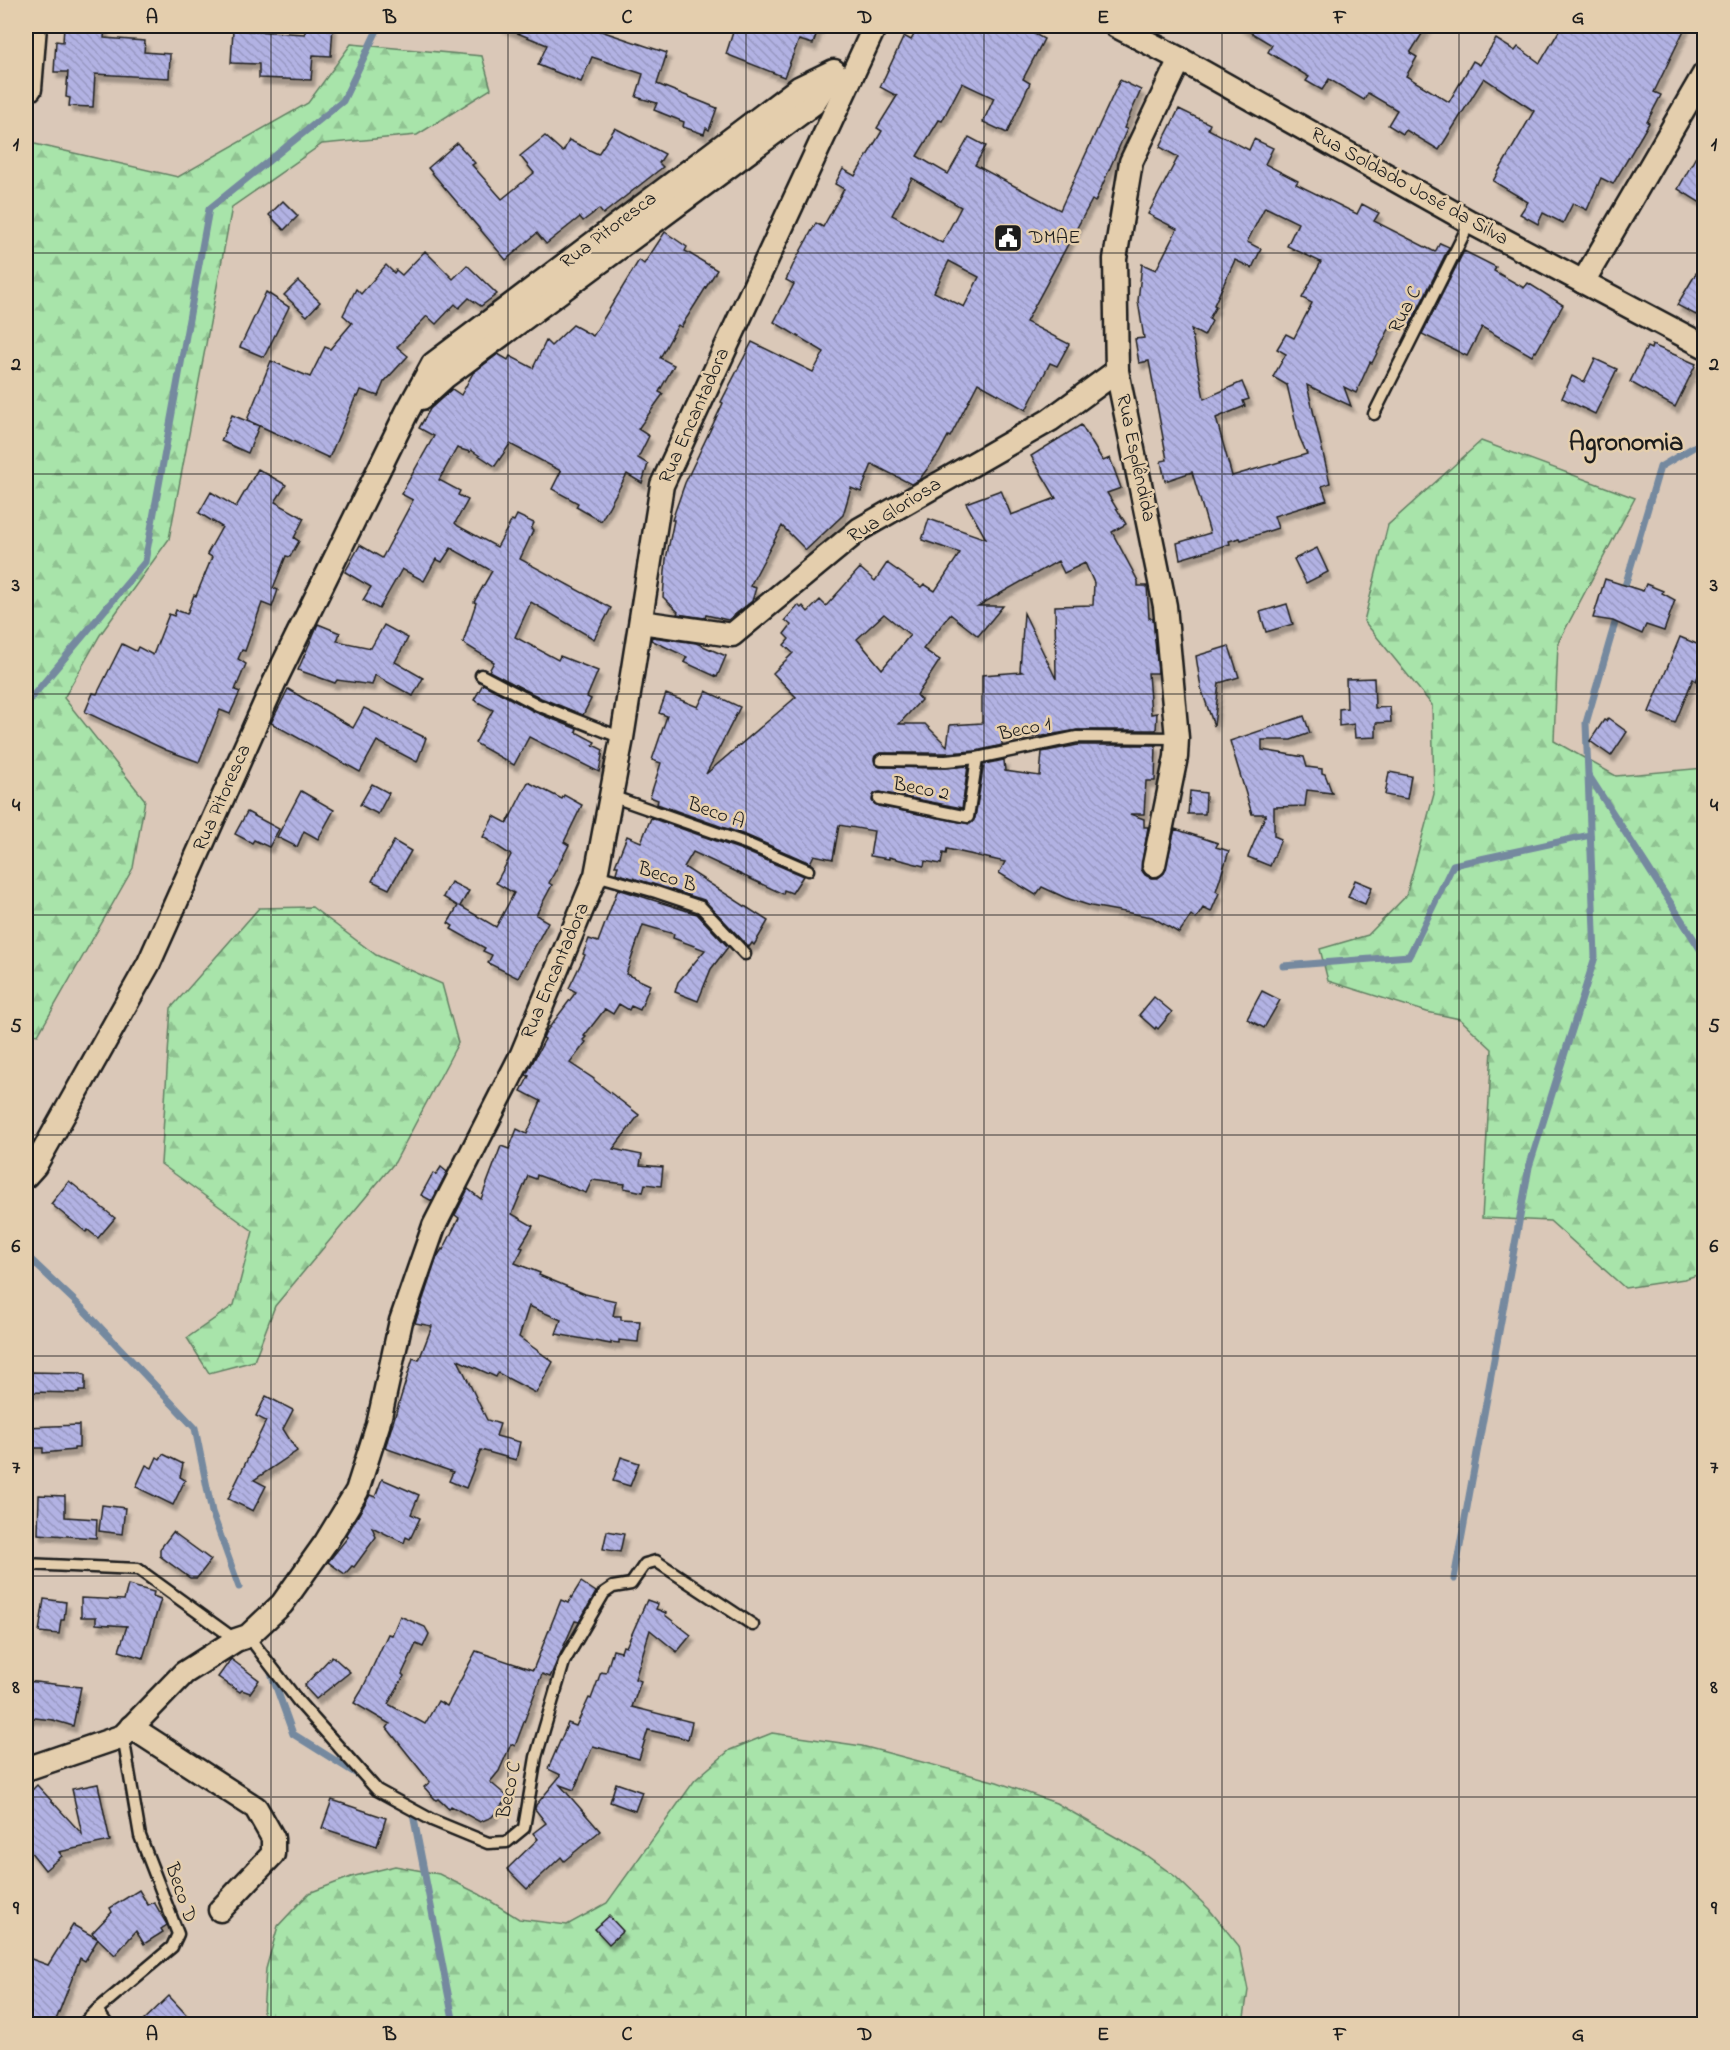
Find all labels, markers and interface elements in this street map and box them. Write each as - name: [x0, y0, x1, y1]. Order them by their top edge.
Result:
- text: A: [146, 4, 158, 33]
- text: B: [382, 4, 397, 33]
- text: C: [622, 4, 633, 33]
- text: D: [857, 4, 872, 33]
- text: E: [1097, 4, 1109, 33]
- text: F: [1333, 4, 1347, 33]
- text: G: [1572, 4, 1585, 33]
- street label: Rua Soldado José da Silva: [1305, 120, 1513, 254]
- text: 1: [13, 131, 20, 160]
- text: 1: [1711, 131, 1718, 160]
- street label: Rua Pitoresca: [555, 185, 663, 277]
- public building icon: DMAE: [992, 222, 1024, 254]
- place label: DMAE: [1028, 224, 1080, 253]
- street label: Rua C: [1382, 281, 1430, 339]
- street label: Rua Encantadora: [652, 343, 738, 489]
- text: 2: [10, 351, 21, 380]
- text: 2: [1708, 351, 1719, 380]
- street label: Rua Esplêndida: [1107, 391, 1163, 525]
- district label: Agronomia: [1569, 425, 1683, 464]
- street label: Rua Gloriosa: [842, 471, 948, 551]
- text: 3: [11, 572, 20, 601]
- text: 3: [1709, 572, 1718, 601]
- street label: Beco 1: [995, 710, 1054, 750]
- street label: Rua Pitoresca: [186, 740, 260, 856]
- street label: Beco 2: [889, 770, 952, 810]
- street label: Beco A: [682, 790, 749, 838]
- text: 4: [12, 792, 21, 821]
- text: 4: [1710, 792, 1719, 821]
- street label: Beco B: [633, 855, 700, 901]
- street label: Rua Encantadora: [514, 898, 598, 1044]
- text: 5: [10, 1013, 22, 1042]
- text: 5: [1708, 1013, 1720, 1042]
- text: 6: [12, 1233, 21, 1262]
- text: 6: [1710, 1233, 1719, 1262]
- text: 7: [12, 1454, 21, 1483]
- text: 7: [1710, 1454, 1719, 1483]
- text: 8: [11, 1674, 20, 1703]
- text: 8: [1709, 1674, 1718, 1703]
- street label: Beco C: [490, 1759, 530, 1822]
- street label: Beco D: [156, 1858, 204, 1927]
- text: 9: [12, 1895, 20, 1924]
- text: 9: [1710, 1895, 1718, 1924]
- text: A: [146, 2021, 158, 2050]
- text: B: [382, 2021, 397, 2050]
- text: C: [622, 2021, 633, 2050]
- text: D: [857, 2021, 872, 2050]
- text: E: [1097, 2021, 1109, 2050]
- text: F: [1333, 2021, 1347, 2050]
- text: G: [1572, 2021, 1585, 2050]

